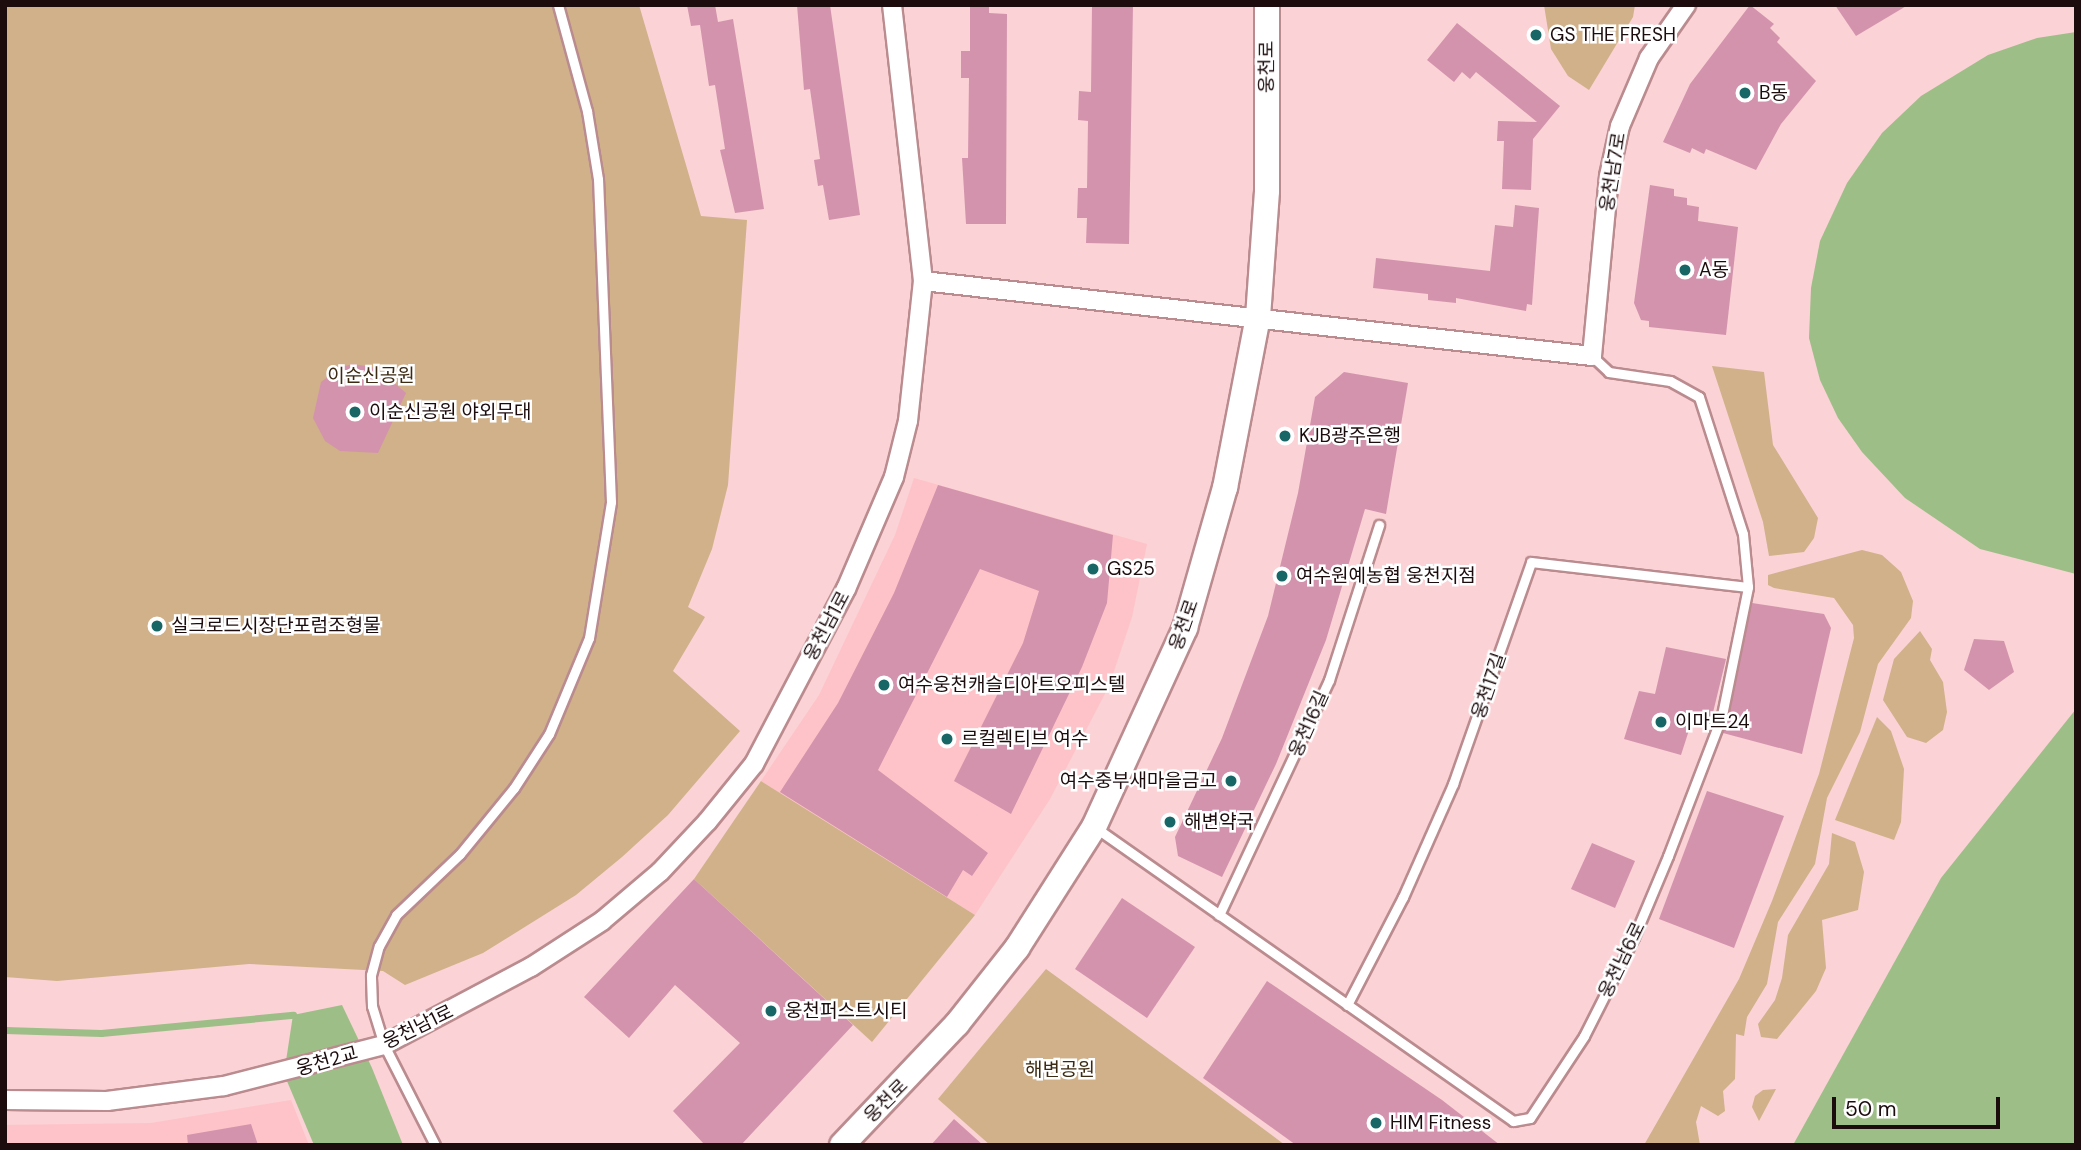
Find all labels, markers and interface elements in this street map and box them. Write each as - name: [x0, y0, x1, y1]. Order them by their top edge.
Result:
- place label: GS THE FRESH: [1550, 24, 1676, 46]
- marker: GS THE FRESH: [1528, 27, 1544, 43]
- street label: 웅천로: [1256, 41, 1278, 93]
- place label: B동: [1759, 82, 1788, 104]
- marker: B동: [1737, 85, 1753, 101]
- street label: 웅천남7로: [1595, 131, 1631, 213]
- place label: A동: [1699, 259, 1729, 281]
- marker: A동: [1677, 262, 1693, 278]
- park label: 이순신공원: [327, 365, 415, 387]
- place label: 이순신공원 야외무대: [369, 401, 531, 423]
- marker: 이순신공원 야외무대: [347, 404, 363, 420]
- place label: KJB광주은행: [1299, 425, 1401, 447]
- marker: KJB광주은행: [1277, 428, 1293, 444]
- place label: GS25: [1107, 558, 1155, 580]
- marker: GS25: [1085, 561, 1101, 577]
- place label: 여수원예농협 웅천지점: [1296, 565, 1476, 587]
- marker: 여수원예농협 웅천지점: [1274, 568, 1290, 584]
- street label: 웅천남1로: [799, 587, 855, 665]
- street label: 웅천로: [1165, 596, 1203, 654]
- place label: 실크로드시장단포럼조형물: [171, 615, 381, 637]
- marker: 실크로드시장단포럼조형물: [149, 618, 165, 634]
- street label: 웅천17길: [1467, 650, 1511, 722]
- place label: 여수웅천캐슬디아트오피스텔: [898, 674, 1125, 696]
- marker: 여수웅천캐슬디아트오피스텔: [876, 677, 892, 693]
- street label: 웅천16길: [1284, 687, 1334, 761]
- place label: 이마트24: [1675, 711, 1750, 733]
- marker: 이마트24: [1653, 714, 1669, 730]
- place label: 르컬렉티브 여수: [961, 728, 1088, 750]
- marker: 르컬렉티브 여수: [939, 731, 955, 747]
- place label: 여수중부새마을금고: [1060, 770, 1217, 792]
- marker: 여수중부새마을금고: [1223, 773, 1239, 789]
- place label: 해변약국: [1184, 811, 1254, 833]
- marker: 해변약국: [1162, 814, 1178, 830]
- street label: 웅천남6로: [1594, 918, 1650, 1002]
- street label: 웅천남1로: [379, 1000, 457, 1054]
- place label: 웅천퍼스트시티: [785, 1000, 907, 1022]
- marker: 웅천퍼스트시티: [763, 1003, 779, 1019]
- street label: 웅천2교: [293, 1041, 361, 1081]
- park label: 해변공원: [1025, 1059, 1095, 1081]
- street label: 웅천로: [859, 1074, 913, 1128]
- scale bar: [1836, 1084, 2004, 1128]
- text: 50 m: [1845, 1095, 1896, 1123]
- place label: HIM Fitness: [1390, 1112, 1491, 1134]
- marker: HIM Fitness: [1368, 1115, 1384, 1131]

